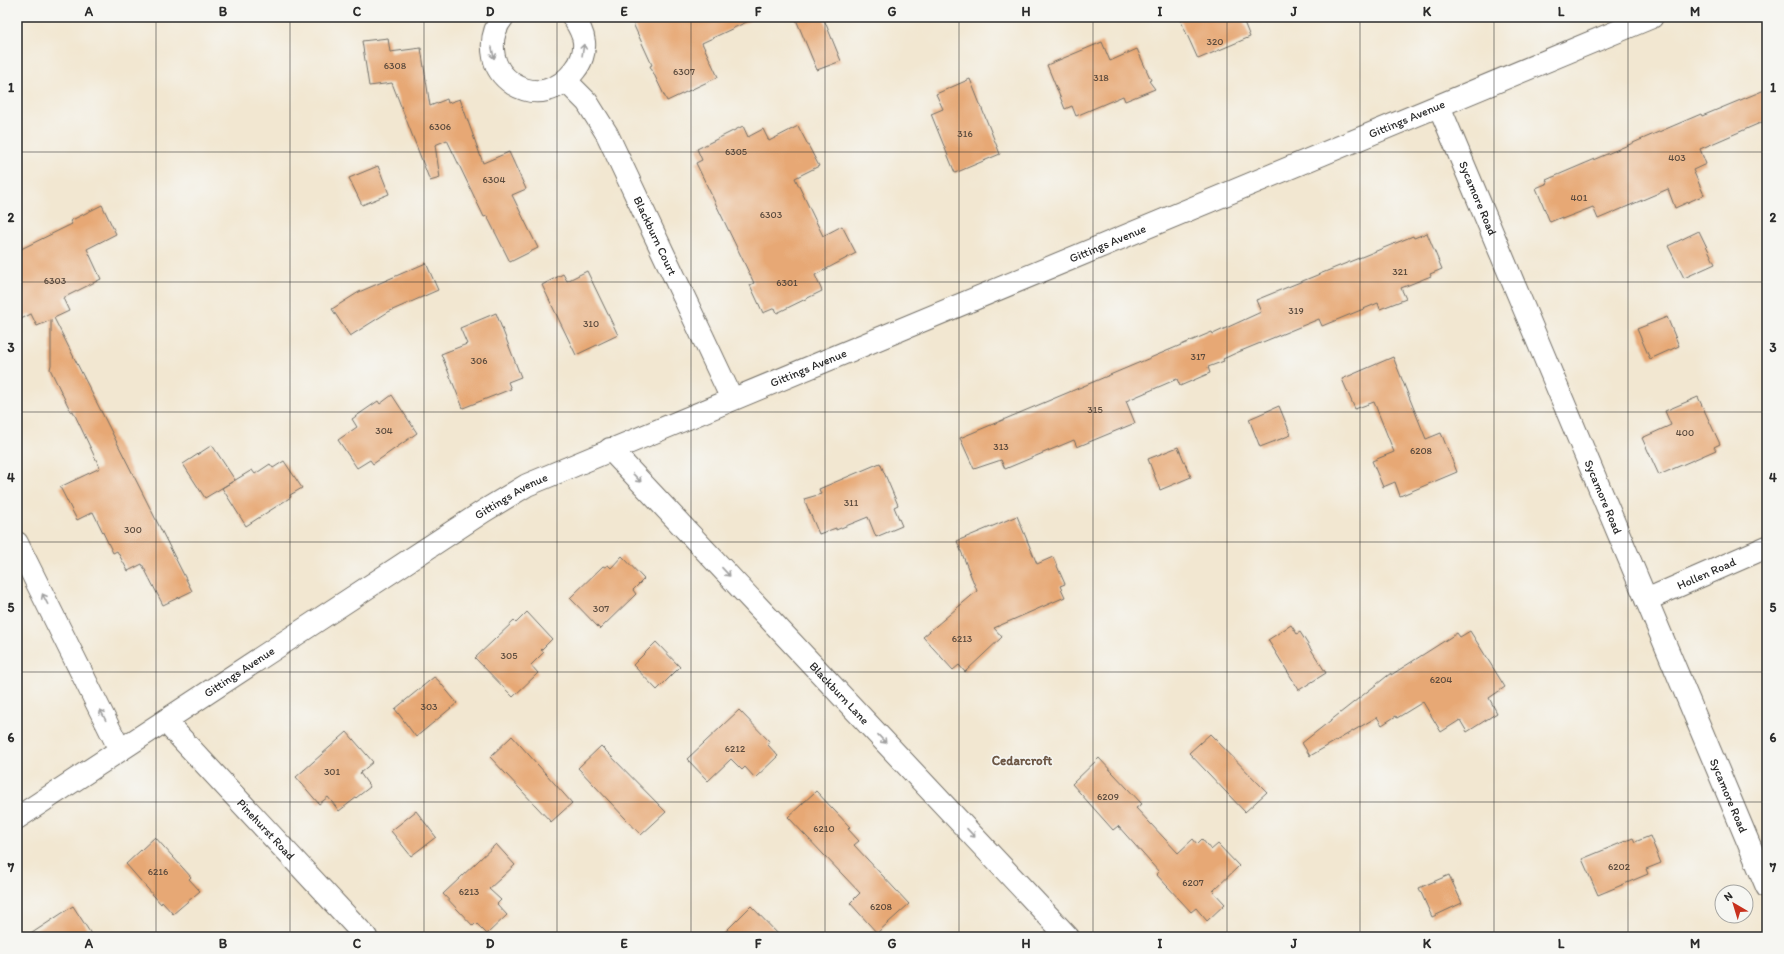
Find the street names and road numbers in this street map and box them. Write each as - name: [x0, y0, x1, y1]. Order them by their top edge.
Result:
- street label: Gittings Avenue: [1366, 97, 1447, 141]
- street label: Sycamore Road: [1456, 159, 1500, 238]
- street label: Blackburn Court: [630, 194, 680, 278]
- street label: Gittings Avenue: [1067, 221, 1148, 266]
- street label: Gittings Avenue: [768, 346, 849, 390]
- street label: Sycamore Road: [1581, 458, 1625, 537]
- street label: Gittings Avenue: [472, 470, 550, 522]
- street label: Hollen Road: [1675, 554, 1738, 593]
- street label: Gittings Avenue: [201, 644, 277, 700]
- street label: Blackburn Lane: [807, 659, 872, 728]
- street label: Sycamore Road: [1707, 756, 1751, 835]
- street label: Pinehurst Road: [234, 796, 298, 863]

